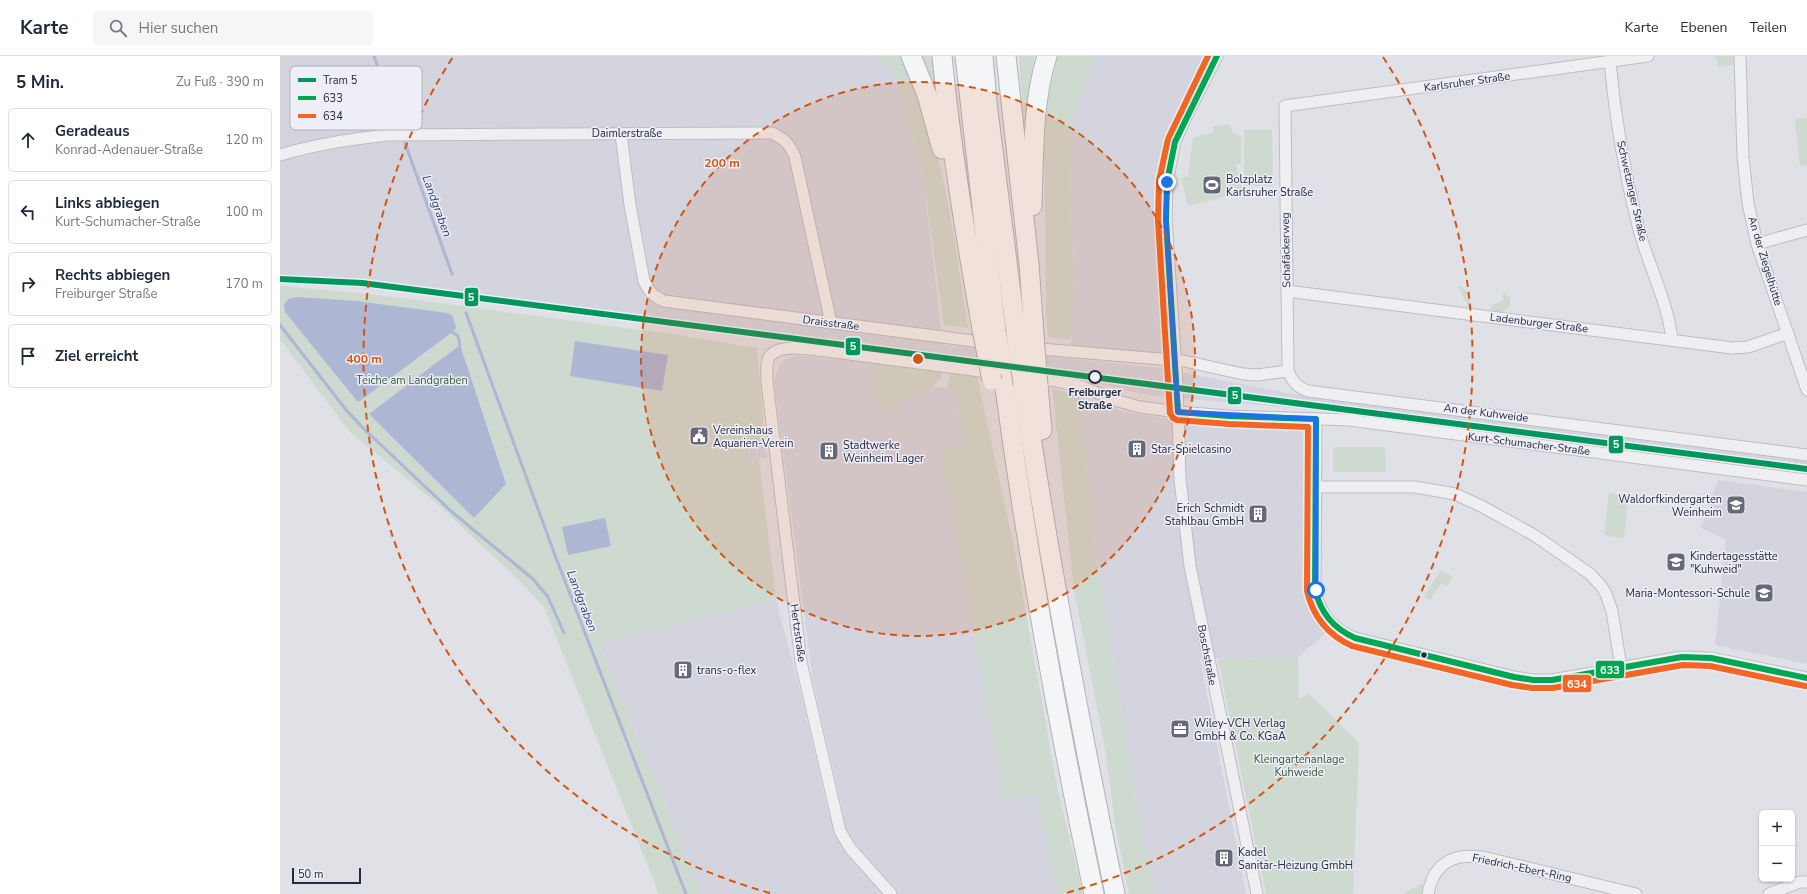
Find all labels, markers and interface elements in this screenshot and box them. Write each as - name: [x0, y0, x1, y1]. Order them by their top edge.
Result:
- search box: [93, 10, 373, 46]
- text: Karte: [20, 15, 69, 41]
- icon: search: [107, 17, 129, 39]
- text: Hier suchen: [139, 18, 218, 38]
- text: Karte: [1625, 18, 1658, 37]
- text: Ebenen: [1680, 18, 1727, 37]
- text: Teilen: [1749, 18, 1787, 37]
- legend: [290, 66, 422, 130]
- street label: Karlsruher Straße: [1423, 68, 1511, 95]
- text: 5 Min.: [16, 71, 64, 94]
- text: Zu Fuß · 390 m: [176, 73, 264, 91]
- text: Tram 5: [323, 73, 358, 88]
- text: 633: [323, 91, 343, 106]
- text: 634: [323, 109, 343, 124]
- text: Geradeaus: [55, 121, 130, 141]
- street label: Daimlerstraße: [592, 126, 662, 141]
- icon: ahead: [17, 129, 39, 151]
- text: 120 m: [225, 131, 263, 149]
- street label: Schwetzinger Straße: [1613, 139, 1651, 243]
- text: Konrad-Adenauer-Straße: [55, 141, 203, 159]
- text: 200 m: [704, 155, 740, 171]
- place label: Bolzplatz Karlsruher Straße: [1226, 172, 1313, 200]
- water label: Landgraben: [418, 173, 456, 239]
- route end: [1158, 173, 1176, 191]
- sports icon: Bolzplatz Karlsruher Straße: [1201, 174, 1223, 196]
- text: Links abbiegen: [55, 193, 159, 213]
- icon: left: [17, 201, 39, 223]
- text: 100 m: [225, 203, 263, 221]
- street label: Schafäckerweg: [1278, 212, 1294, 288]
- text: Kurt-Schumacher-Straße: [55, 213, 201, 231]
- street label: An der Ziegelhütte: [1744, 215, 1786, 307]
- text: Rechts abbiegen: [55, 265, 170, 285]
- icon: right: [17, 273, 39, 295]
- text: 170 m: [225, 275, 263, 293]
- text: Freiburger Straße: [55, 285, 157, 303]
- line badge: 5: [464, 287, 479, 307]
- text: 5: [468, 290, 475, 305]
- street label: Ladenburger Straße: [1489, 310, 1589, 336]
- street label: Draisstraße: [802, 312, 860, 334]
- line badge: 5: [845, 337, 861, 356]
- text: 5: [850, 339, 857, 354]
- icon: arrive: [17, 345, 39, 367]
- text: Ziel erreicht: [55, 346, 138, 366]
- text: 400 m: [346, 351, 382, 367]
- centre of rings: [911, 352, 925, 366]
- marker: Freiburger Straße: [1088, 370, 1102, 384]
- park label: Teiche am Landgraben: [356, 373, 468, 388]
- place label: Freiburger Straße: [1068, 385, 1122, 413]
- line badge: 5: [1227, 386, 1242, 405]
- text: 5: [1232, 388, 1239, 403]
- street label: An der Kuhweide: [1443, 400, 1529, 426]
- place label: Vereinshaus Aquarien-Verein: [712, 423, 793, 451]
- public building icon: Vereinshaus Aquarien-Verein: [688, 425, 710, 447]
- street label: Kurt-Schumacher-Straße: [1467, 429, 1591, 459]
- line badge: 5: [1608, 435, 1624, 454]
- text: 5: [1613, 437, 1620, 452]
- place label: Stadtwerke Weinheim Lager: [843, 438, 924, 466]
- building icon: Star-Spielcasino: [1126, 438, 1148, 460]
- building icon: Stadtwerke Weinheim Lager: [818, 440, 840, 462]
- place label: Star-Spielcasino: [1151, 442, 1231, 457]
- place label: Waldorfkindergarten Weinheim: [1618, 492, 1722, 520]
- school or university icon: Waldorfkindergarten Weinheim: [1725, 494, 1747, 516]
- place label: Erich Schmidt Stahlbau GmbH: [1165, 501, 1244, 529]
- building icon: Erich Schmidt Stahlbau GmbH: [1247, 503, 1269, 525]
- place label: Kindertagesstätte "Kuhweid": [1690, 549, 1778, 577]
- school or university icon: Kindertagesstätte "Kuhweid": [1665, 551, 1687, 573]
- water label: Landgraben: [563, 568, 601, 634]
- route start: [1307, 581, 1325, 599]
- school or university icon: Maria-Montessori-Schule: [1753, 582, 1775, 604]
- place label: Maria-Montessori-Schule: [1625, 586, 1750, 601]
- street label: Hertzstraße: [786, 603, 810, 663]
- street label: Boschstraße: [1194, 623, 1220, 687]
- unlabelled marker: [1419, 650, 1429, 660]
- building icon: trans-o-flex: [672, 659, 694, 681]
- line badge: 633: [1595, 660, 1625, 679]
- place label: trans-o-flex: [697, 663, 757, 678]
- text: 633: [1600, 663, 1620, 678]
- line badge: 634: [1562, 674, 1592, 693]
- text: 634: [1567, 677, 1587, 692]
- place label: Wiley-VCH Verlag GmbH & Co. KGaA: [1194, 716, 1286, 744]
- office icon: Wiley-VCH Verlag GmbH & Co. KGaA: [1169, 718, 1191, 740]
- park label: Kleingartenanlage Kuhweide: [1254, 752, 1344, 780]
- map controls: [1759, 810, 1795, 882]
- button: +: [1759, 810, 1795, 846]
- place label: Kadel Sanitär-Heizung GmbH: [1238, 845, 1353, 873]
- button: −: [1759, 846, 1795, 882]
- building icon: Kadel Sanitär-Heizung GmbH: [1213, 847, 1235, 869]
- street label: Friedrich-Ebert-Ring: [1471, 850, 1573, 886]
- scale bar: [292, 866, 361, 885]
- text: 50 m: [298, 867, 323, 882]

